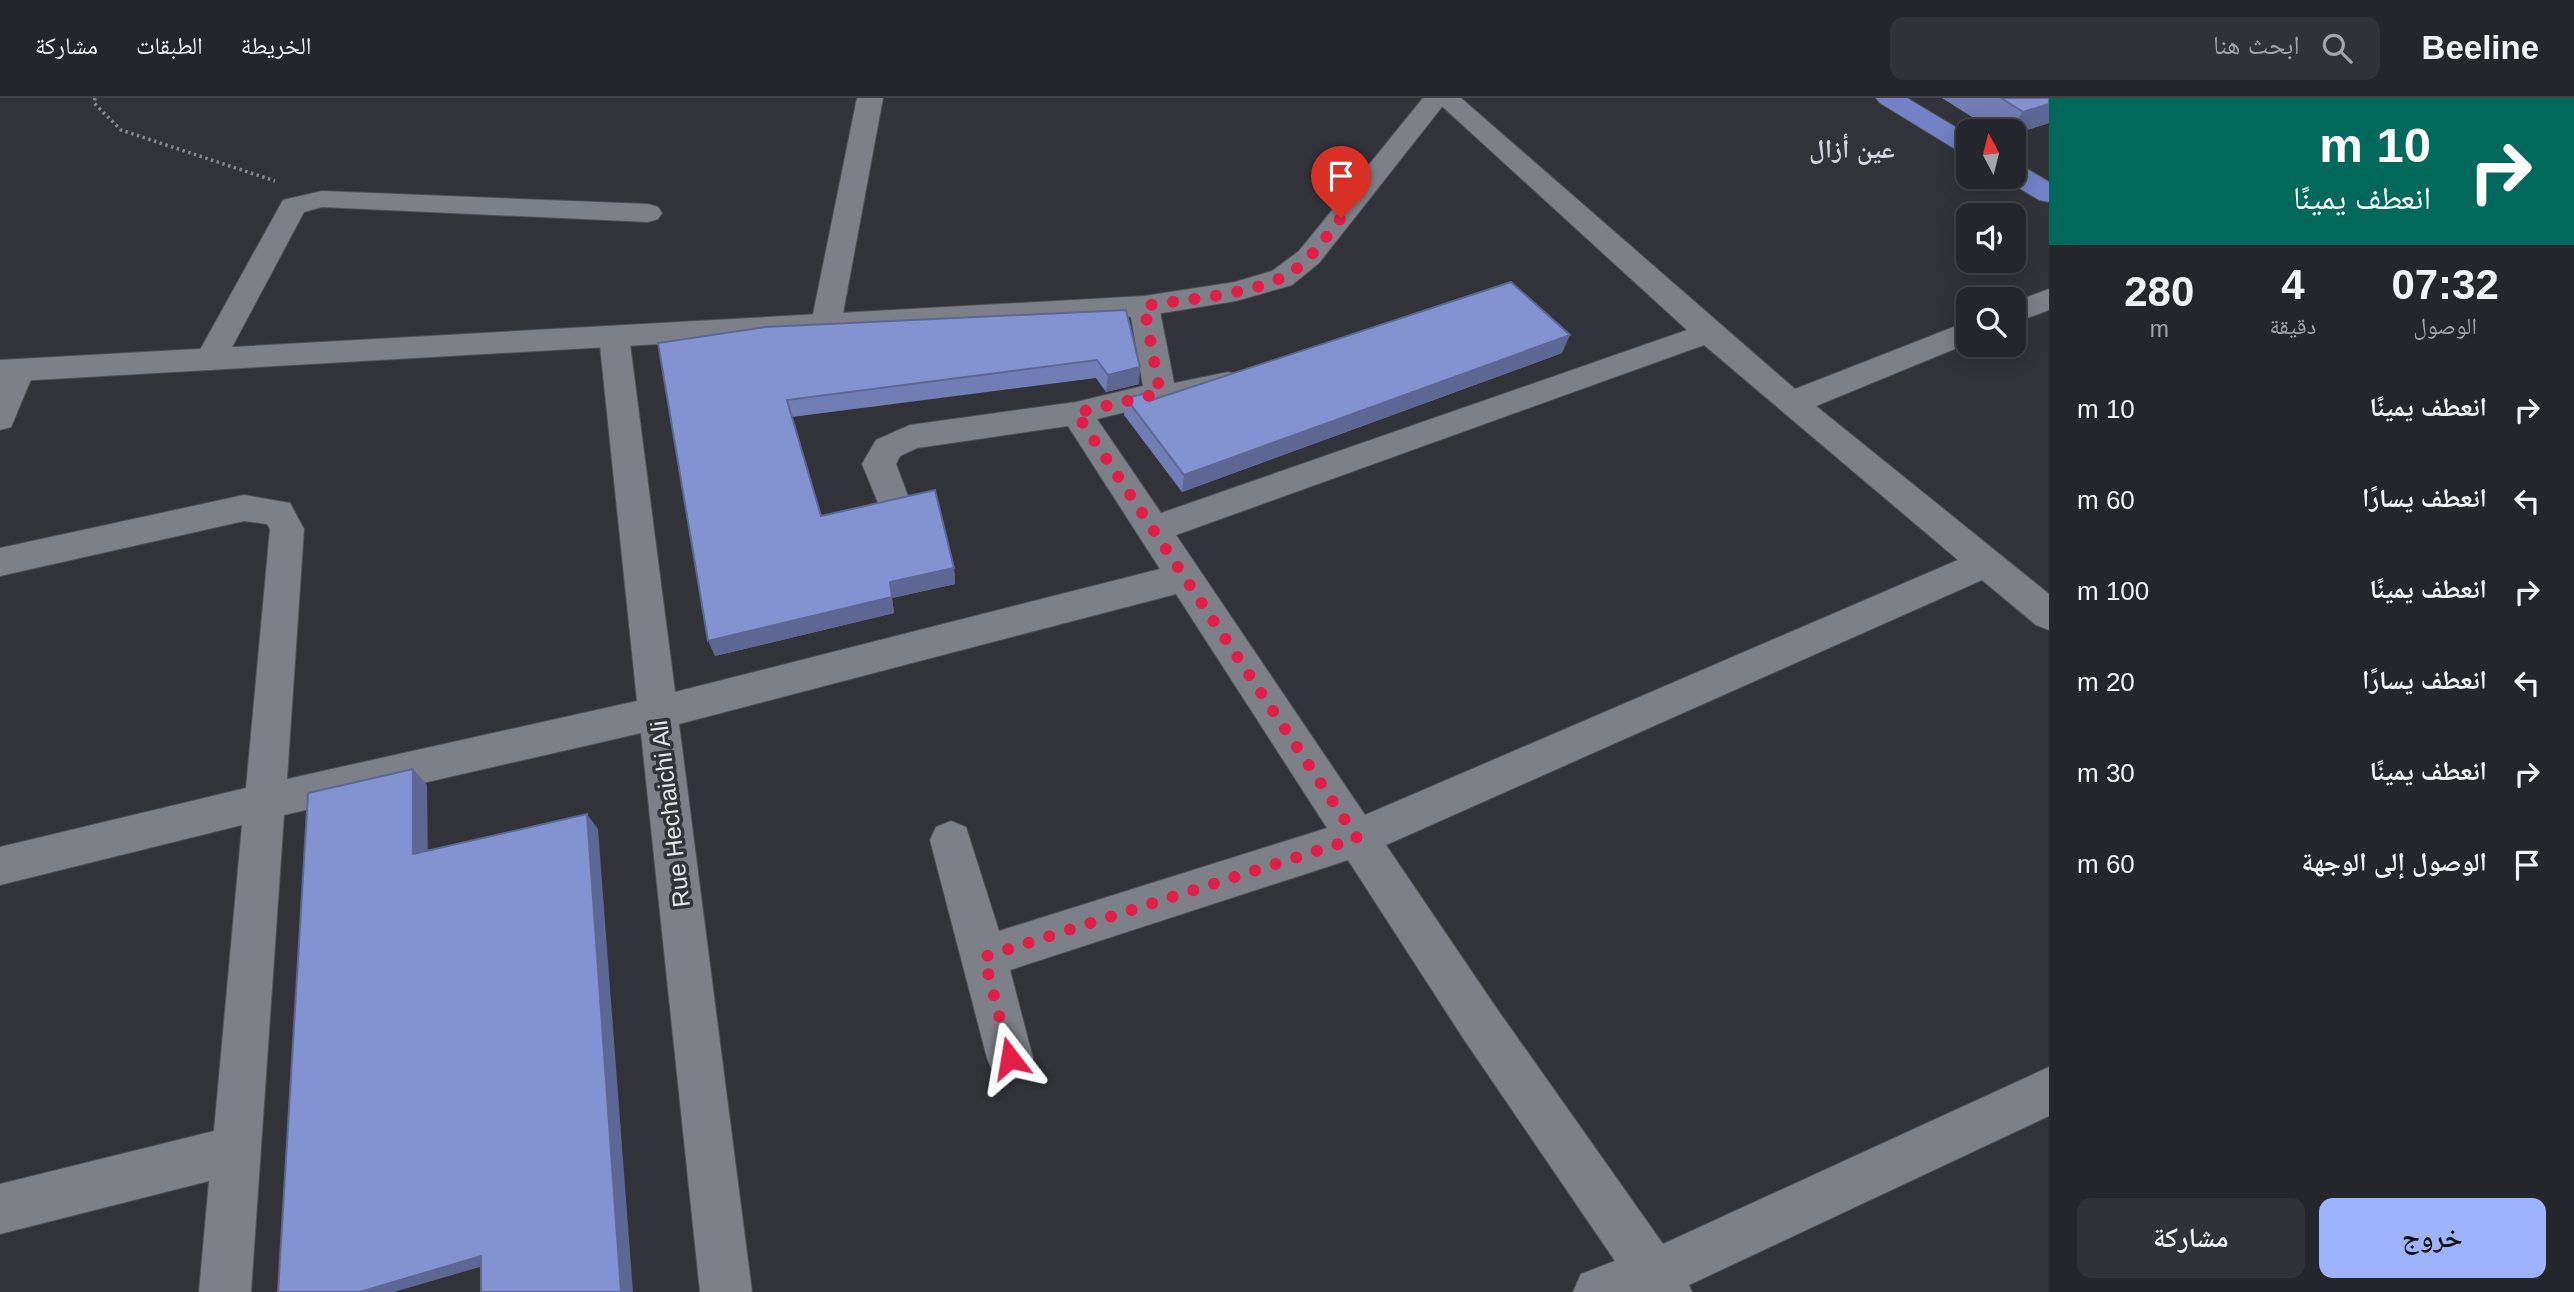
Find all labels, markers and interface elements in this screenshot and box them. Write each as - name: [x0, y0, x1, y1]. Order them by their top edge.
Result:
- search box: [1890, 17, 2380, 80]
- icon: search: [2318, 29, 2356, 67]
- text: Beeline: [2422, 29, 2539, 66]
- text: ابحث هنا: [2213, 30, 2300, 60]
- text: مشاركة: [35, 32, 98, 59]
- text: الطبقات: [136, 32, 203, 59]
- text: الخريطة: [241, 32, 311, 59]
- text: 10 m: [2319, 118, 2431, 172]
- north arrow: [1956, 119, 2026, 189]
- map controls: [1956, 119, 2026, 357]
- icon: right: [2455, 126, 2546, 217]
- district label: عين أزال: [1809, 133, 1895, 165]
- pin: [1311, 146, 1371, 218]
- icon: arrive: [1322, 157, 1360, 195]
- text: انعطف يمينًا: [2293, 180, 2431, 216]
- button: sound: [1956, 203, 2026, 273]
- text: 4: [2281, 261, 2305, 308]
- text: 07:32: [2391, 261, 2499, 308]
- text: 280: [2124, 268, 2194, 315]
- button: search: [1956, 287, 2026, 357]
- text: دقيقة: [2269, 313, 2316, 339]
- text: الوصول: [2413, 313, 2477, 339]
- text: m: [2150, 316, 2169, 342]
- icon: right: [2508, 391, 2546, 429]
- text: انعطف يمينًا: [2370, 392, 2487, 422]
- text: 10 m: [2077, 394, 2135, 424]
- icon: left: [2508, 482, 2546, 520]
- text: انعطف يسارًا: [2362, 483, 2487, 513]
- text: 60 m: [2077, 485, 2135, 515]
- icon: right: [2508, 573, 2546, 611]
- text: انعطف يمينًا: [2370, 574, 2487, 604]
- text: 100 m: [2077, 576, 2149, 606]
- icon: left: [2508, 664, 2546, 702]
- text: انعطف يسارًا: [2362, 665, 2487, 695]
- text: 20 m: [2077, 667, 2135, 697]
- street label: Rue Hechaichi Ali: [645, 719, 695, 909]
- icon: right: [2508, 755, 2546, 793]
- text: انعطف يمينًا: [2370, 756, 2487, 786]
- text: 30 m: [2077, 758, 2135, 788]
- icon: arrive: [2508, 846, 2546, 884]
- text: الوصول إلى الوجهة: [2302, 847, 2487, 877]
- text: 60 m: [2077, 849, 2135, 879]
- position arrow: [973, 1021, 1047, 1095]
- button: مشاركة: [2077, 1198, 2305, 1278]
- button: خروج: [2319, 1198, 2546, 1278]

